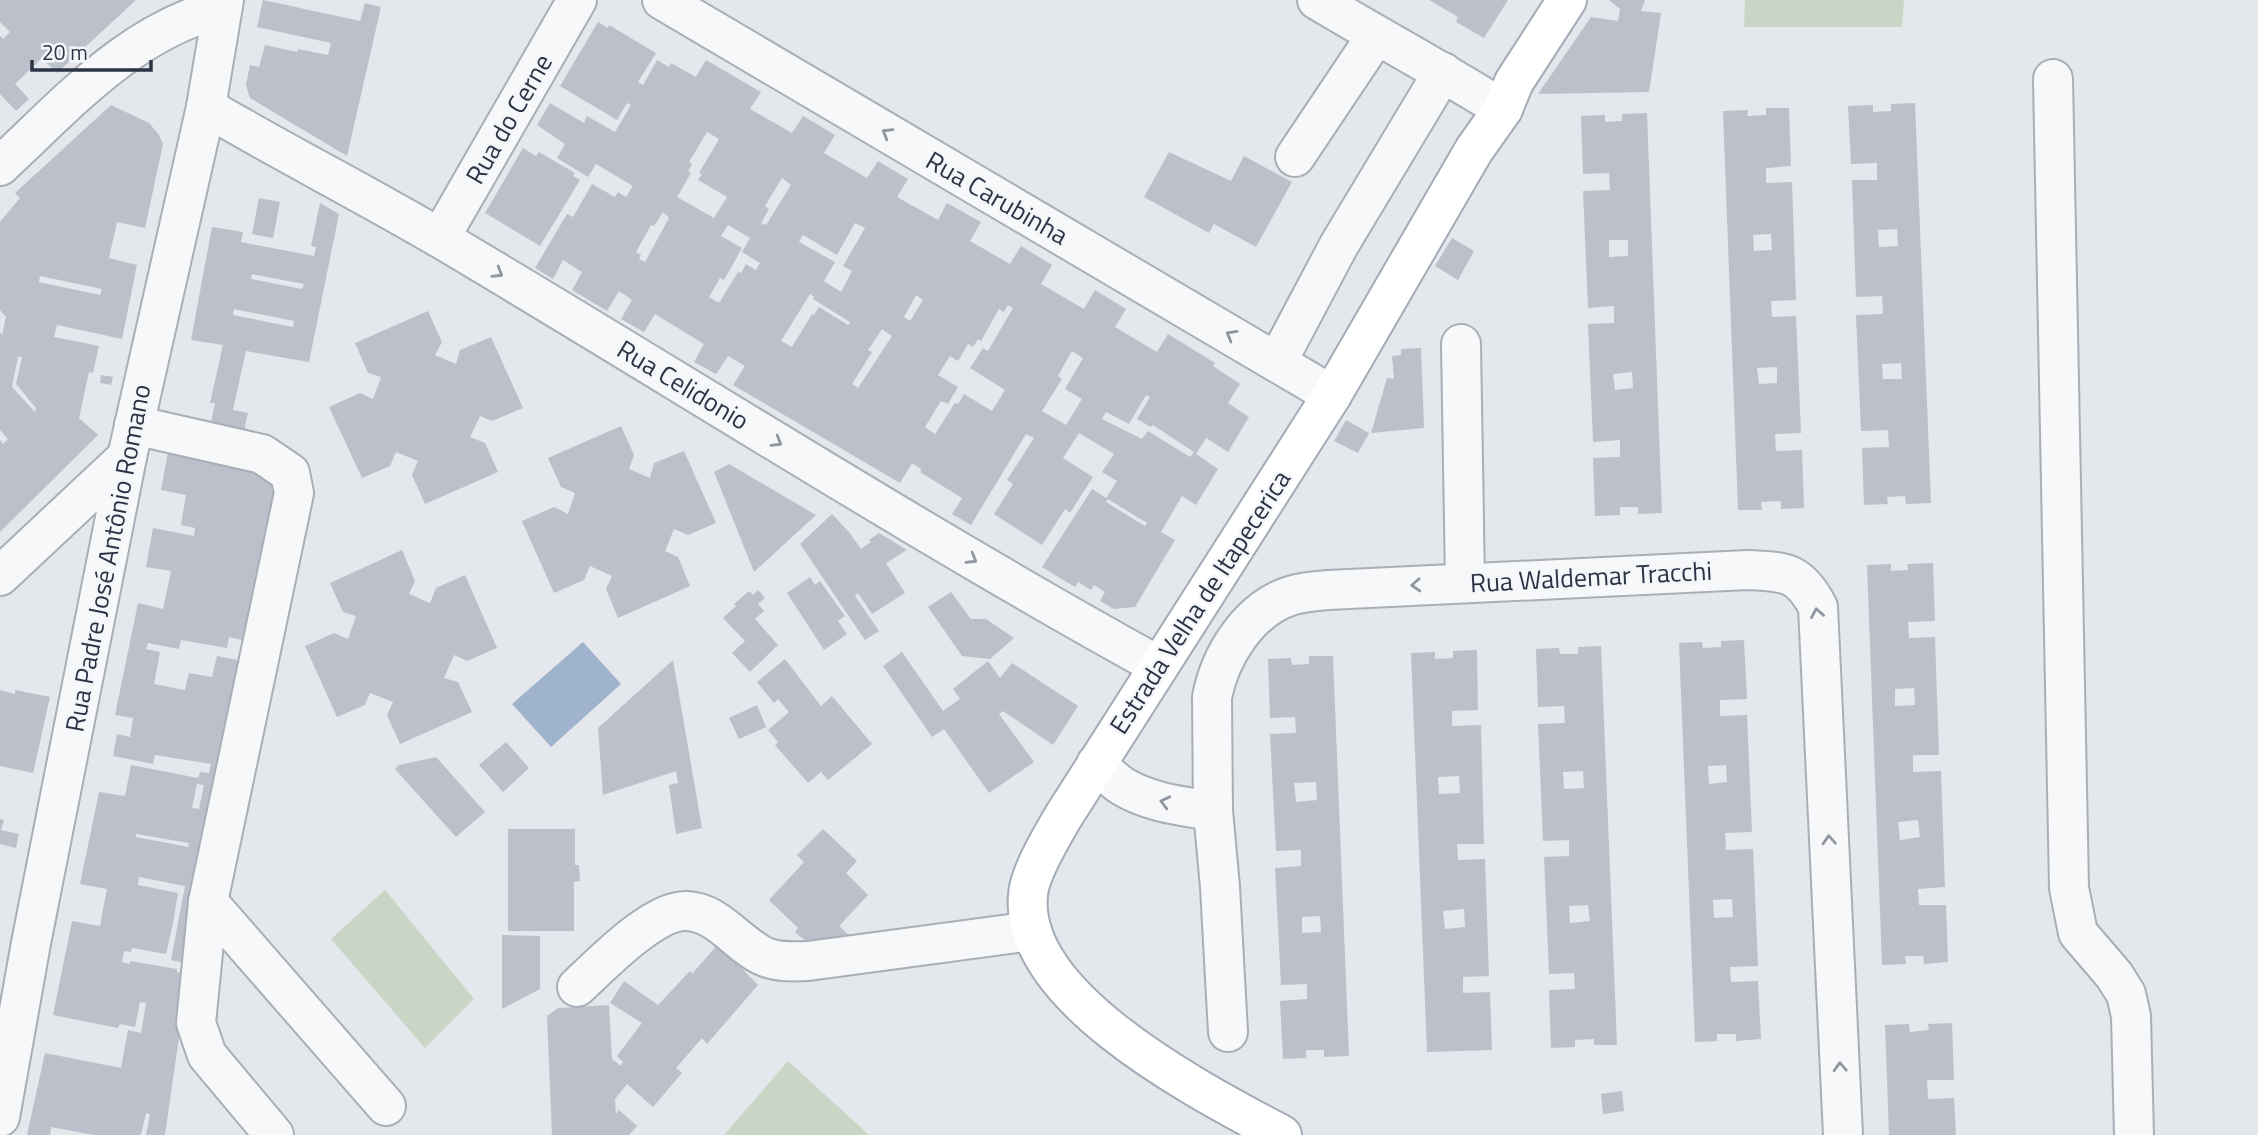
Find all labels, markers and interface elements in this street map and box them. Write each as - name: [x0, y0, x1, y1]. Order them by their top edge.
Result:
- scale bar: [32, 28, 150, 72]
- text: 20 m: [42, 36, 88, 68]
- street label: Rua do Cerne: [455, 46, 562, 191]
- one-way arrow: [881, 128, 894, 141]
- street label: Rua Carubinha: [919, 141, 1076, 254]
- one-way arrow: [491, 265, 504, 278]
- street label: Rua Celidonio: [610, 330, 757, 439]
- one-way arrow: [1225, 331, 1238, 344]
- street label: Rua Padre José Antônio Romano: [55, 381, 160, 735]
- one-way arrow: [769, 433, 782, 446]
- street label: Estrada Velha de Itapecerica: [1099, 462, 1300, 741]
- one-way arrow: [965, 551, 978, 564]
- street label: Rua Waldemar Tracchi: [1469, 551, 1713, 602]
- one-way arrow: [1411, 578, 1422, 593]
- one-way arrow: [1810, 607, 1825, 619]
- one-way arrow: [1159, 796, 1171, 811]
- one-way arrow: [1821, 834, 1836, 845]
- one-way arrow: [1833, 1061, 1848, 1072]

